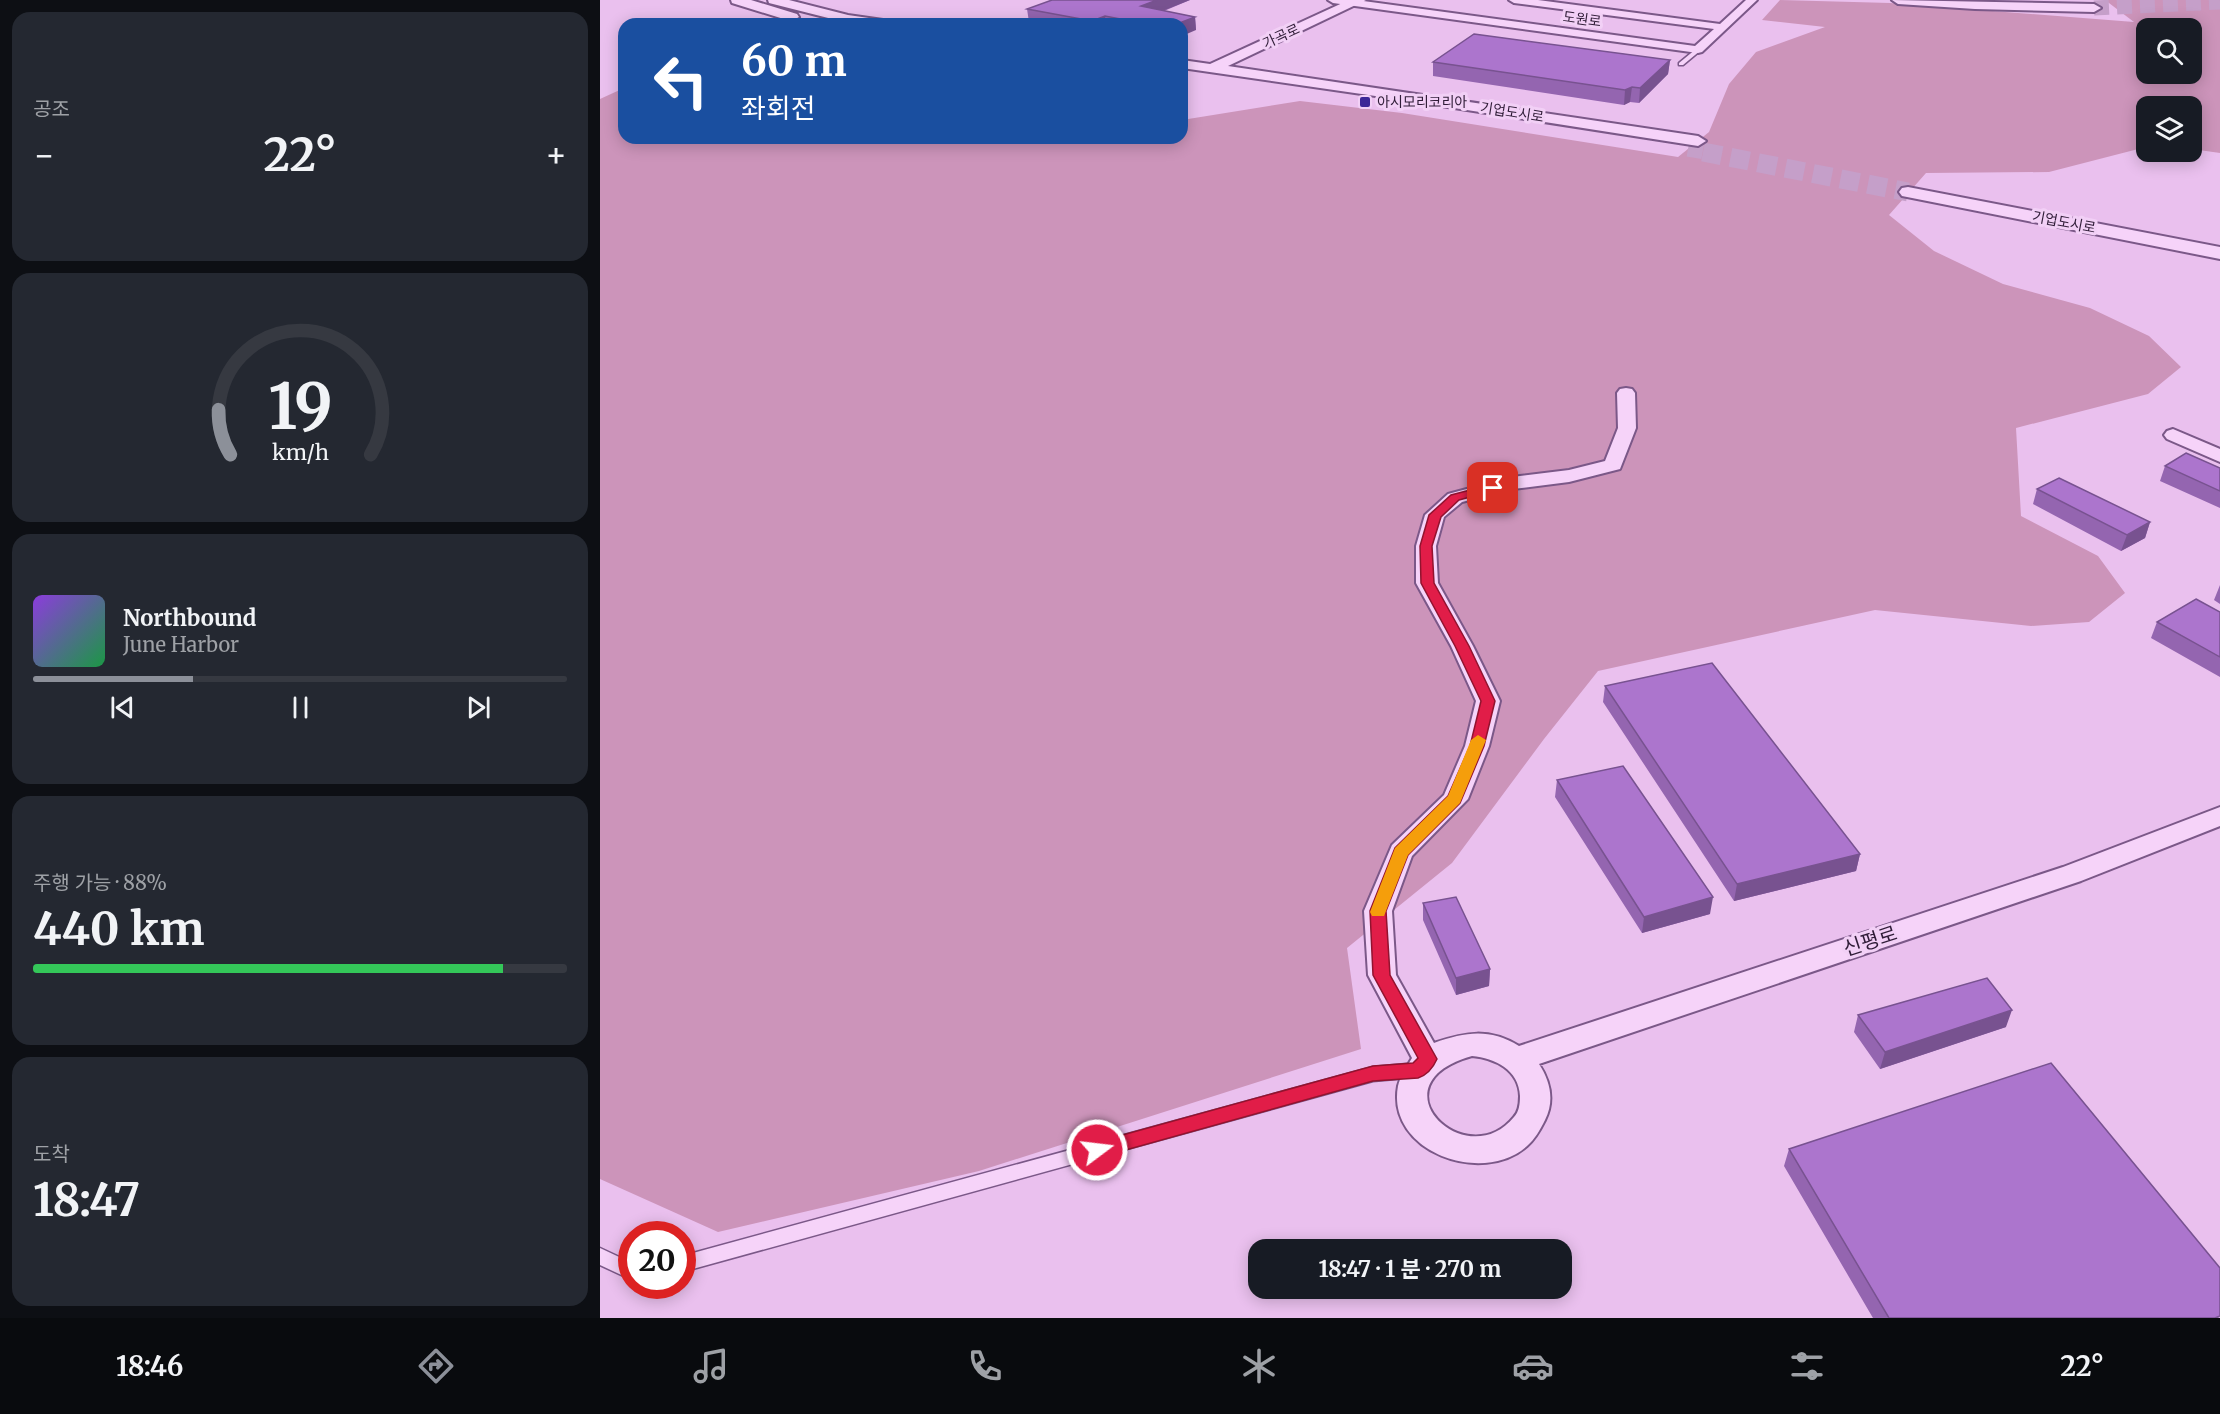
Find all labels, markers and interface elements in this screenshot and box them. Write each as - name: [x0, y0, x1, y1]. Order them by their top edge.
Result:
- street label: 도원로: [1562, 7, 1603, 31]
- map controls: [2136, 18, 2202, 162]
- button: search: [2136, 18, 2202, 84]
- street label: 가곡로: [1260, 20, 1302, 52]
- text: 60 m: [741, 35, 847, 87]
- icon: left: [642, 42, 720, 120]
- text: 좌회전: [741, 91, 816, 125]
- place label: 아시모리코리아: [1377, 93, 1467, 111]
- marker: 아시모리코리아: [1358, 95, 1372, 109]
- text: 공조: [33, 96, 70, 121]
- button: layers: [2136, 96, 2202, 162]
- street label: 기업도시로: [1479, 98, 1545, 126]
- text: 22°: [264, 127, 336, 183]
- text: −: [33, 135, 55, 176]
- text: +: [545, 135, 567, 176]
- street label: 기업도시로: [2031, 207, 2097, 237]
- text: 19: [268, 368, 332, 446]
- text: km/h: [272, 439, 328, 466]
- pin: [1467, 462, 1518, 513]
- icon: arrive: [1476, 471, 1509, 504]
- text: Northbound: [123, 604, 256, 632]
- text: June Harbor: [123, 632, 239, 657]
- icon: previous: [106, 691, 139, 724]
- icon: pause: [284, 691, 317, 724]
- icon: next: [462, 691, 495, 724]
- text: 주행 가능 · 88%: [33, 870, 167, 895]
- text: 440 km: [33, 901, 205, 957]
- street label: 신평로: [1840, 920, 1900, 961]
- position arrow: [1065, 1118, 1129, 1182]
- text: 도착: [33, 1141, 70, 1166]
- text: 18:47: [33, 1172, 140, 1228]
- speed limit sign: 20: [618, 1221, 696, 1299]
- text: 18:47 · 1 분 · 270 m: [1319, 1255, 1501, 1283]
- icon: directions: [415, 1345, 457, 1387]
- icon: music: [690, 1345, 732, 1387]
- icon: phone: [964, 1345, 1006, 1387]
- icon: climate: [1238, 1345, 1280, 1387]
- icon: car: [1512, 1345, 1554, 1387]
- icon: filters: [1786, 1345, 1828, 1387]
- text: 18:46: [116, 1349, 183, 1383]
- text: 22°: [2060, 1349, 2104, 1383]

